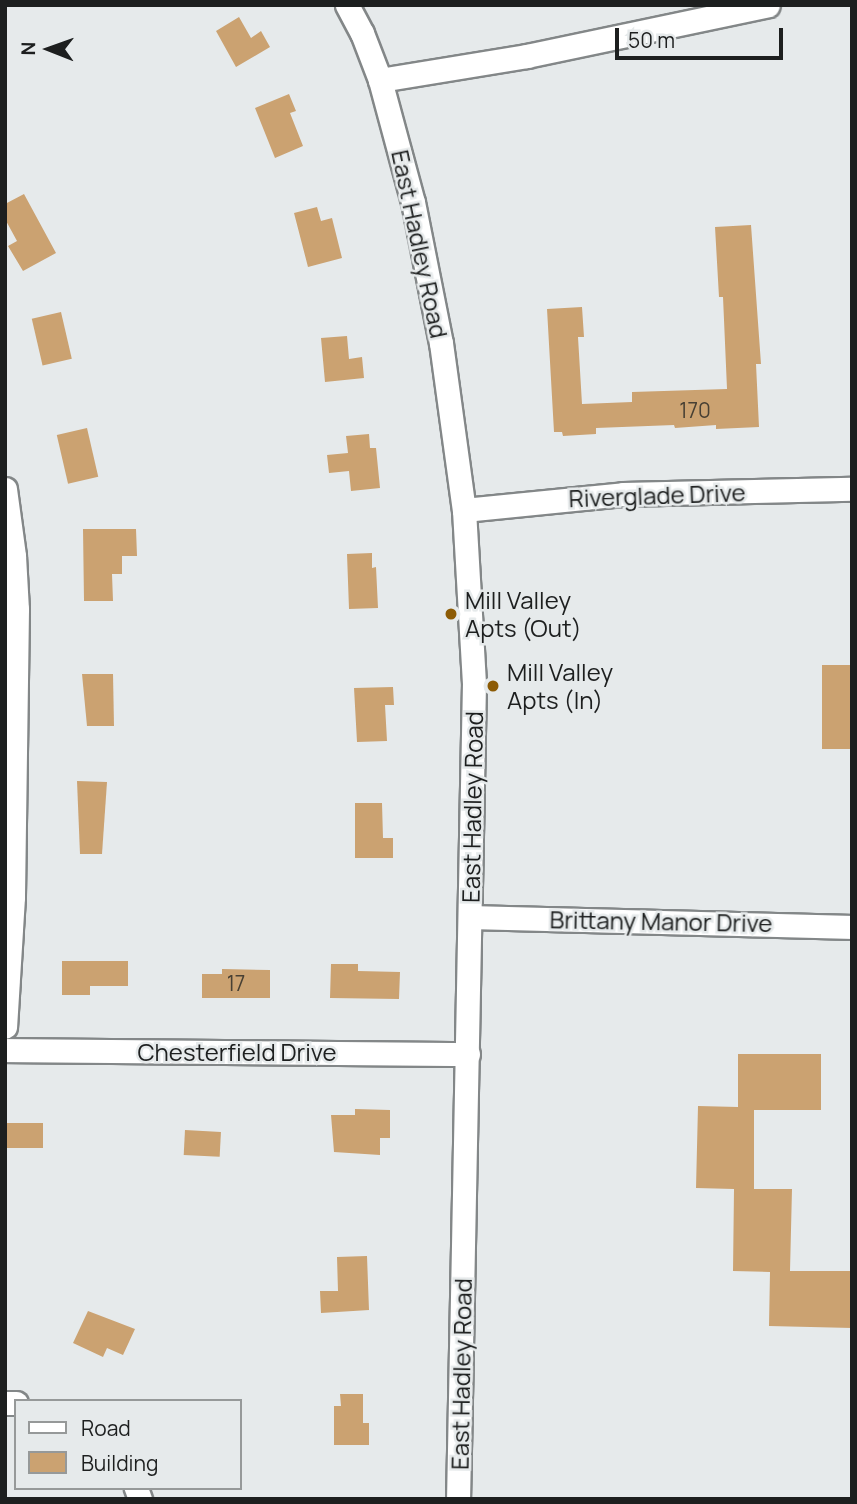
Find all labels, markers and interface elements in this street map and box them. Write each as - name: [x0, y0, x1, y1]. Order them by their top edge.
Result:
- north arrow: [14, 14, 84, 84]
- scale bar: [619, 14, 787, 58]
- text: 50 m: [628, 26, 675, 54]
- text: N: [15, 42, 41, 56]
- street label: East Hadley Road: [386, 147, 454, 341]
- house number: 170: [679, 397, 711, 423]
- street label: Riverglade Drive: [568, 478, 746, 512]
- place label: Mill Valley Apts (Out): [465, 586, 582, 642]
- marker: Mill Valley Apts (Out): [443, 606, 459, 622]
- place label: Mill Valley Apts (In): [507, 658, 613, 714]
- marker: Mill Valley Apts (In): [485, 678, 501, 694]
- street label: East Hadley Road: [456, 711, 488, 903]
- street label: Brittany Manor Drive: [549, 905, 773, 937]
- house number: 17: [227, 970, 245, 996]
- street label: Chesterfield Drive: [137, 1038, 337, 1066]
- street label: East Hadley Road: [445, 1278, 477, 1470]
- legend: [14, 1399, 242, 1490]
- text: Road: [81, 1414, 131, 1442]
- text: Building: [81, 1449, 158, 1477]

